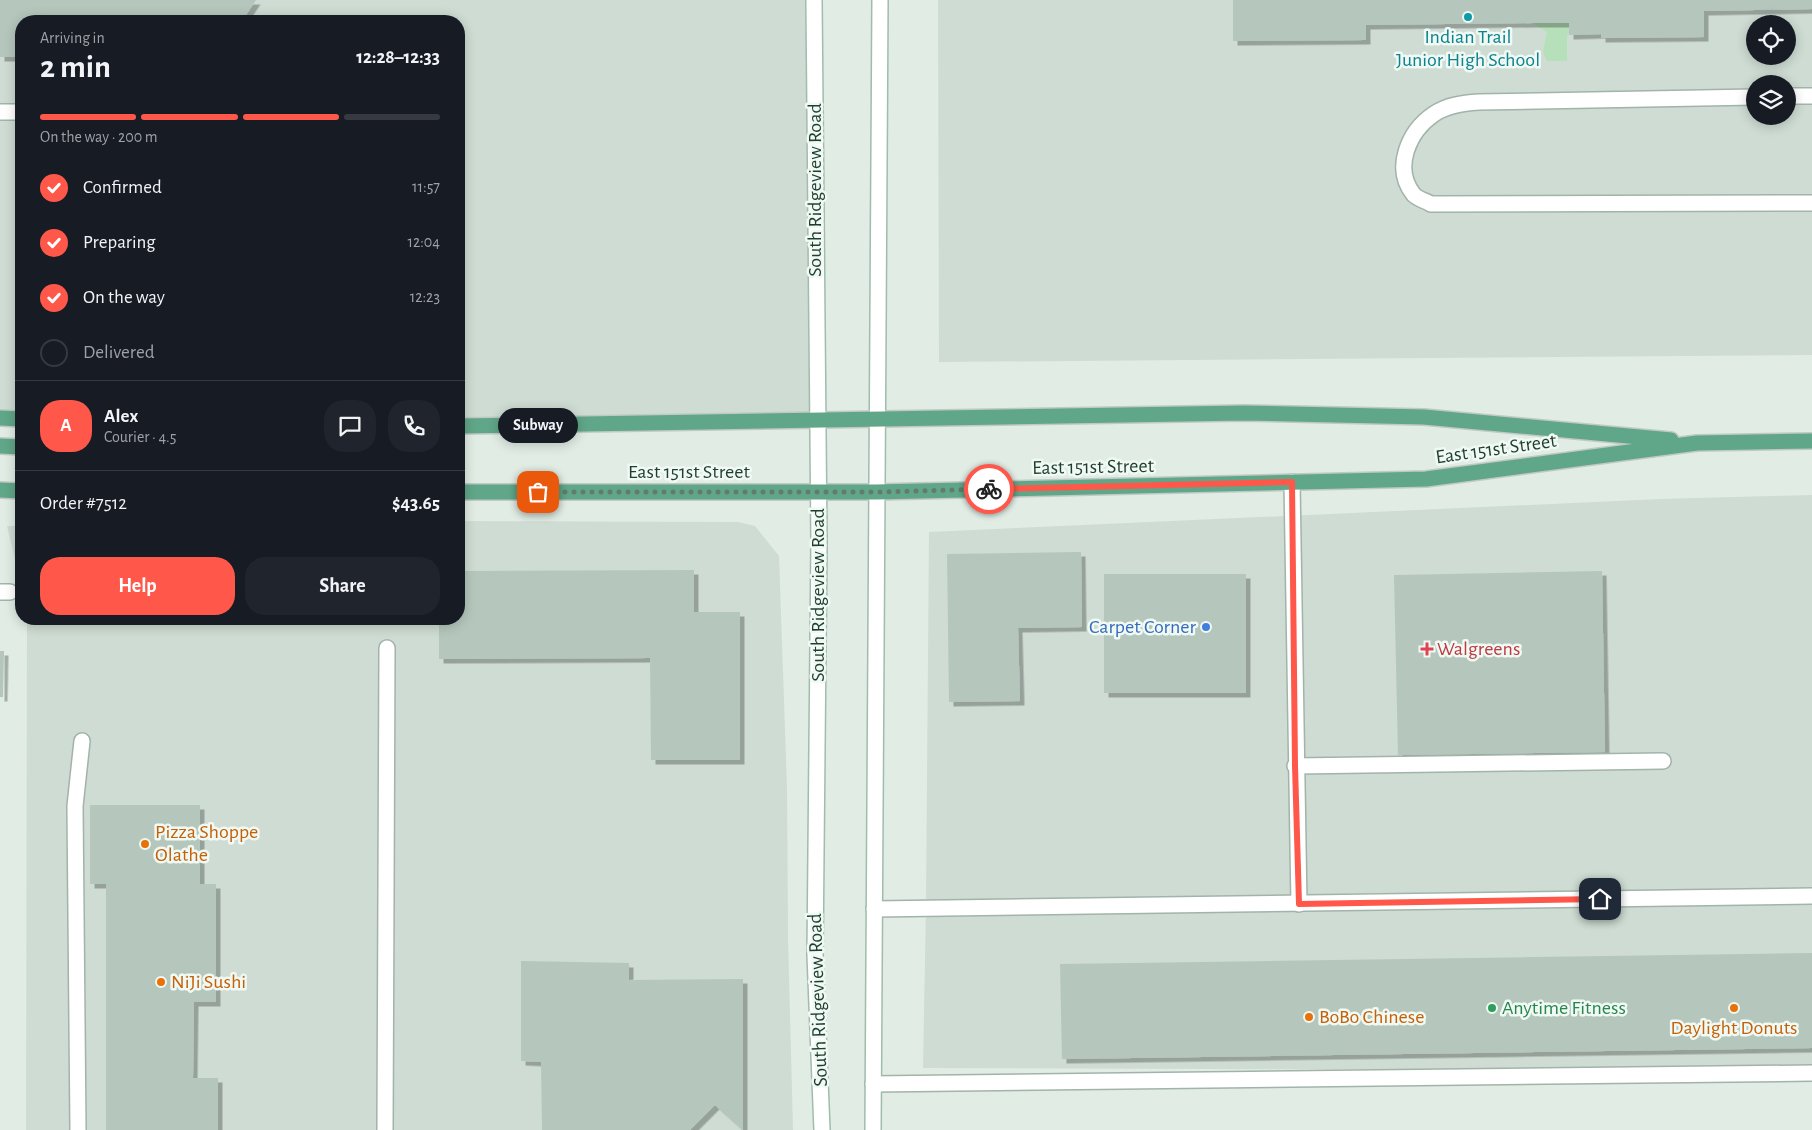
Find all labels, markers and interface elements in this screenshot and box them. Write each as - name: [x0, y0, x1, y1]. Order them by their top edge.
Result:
- marker: Indian Trail Junior High School: [1462, 11, 1474, 23]
- map controls: [1746, 15, 1796, 125]
- button: locate: [1746, 15, 1796, 65]
- place label: Indian Trail Junior High School: [1396, 27, 1540, 70]
- text: Arriving in: [40, 30, 105, 46]
- text: 12:28–12:33: [356, 48, 440, 67]
- text: 2 min: [40, 51, 111, 83]
- button: layers: [1746, 75, 1796, 125]
- street label: South Ridgeview Road: [805, 103, 825, 277]
- text: On the way · 200 m: [40, 129, 158, 145]
- icon: check: [40, 174, 68, 202]
- text: Confirmed: [83, 178, 162, 197]
- text: 11:57: [412, 179, 440, 195]
- icon: check: [40, 229, 68, 257]
- text: Preparing: [83, 233, 156, 252]
- text: 12:04: [407, 234, 440, 250]
- icon: check: [40, 284, 68, 312]
- text: On the way: [83, 288, 165, 307]
- text: 12:23: [410, 289, 440, 305]
- text: Delivered: [83, 343, 155, 362]
- button: chat: [324, 400, 376, 452]
- button: phone: [388, 400, 440, 452]
- text: Alex: [104, 407, 138, 426]
- callout: Subway: [498, 407, 578, 442]
- text: A: [60, 416, 72, 435]
- text: Subway: [513, 417, 563, 433]
- text: Courier · 4.5: [104, 429, 176, 445]
- street label: East 151st Street: [1434, 431, 1558, 467]
- street label: East 151st Street: [1032, 456, 1155, 478]
- street label: East 151st Street: [628, 462, 751, 482]
- courier: [964, 464, 1014, 514]
- pin: [517, 471, 559, 513]
- icon: bike: [975, 475, 1003, 503]
- icon: bag: [524, 478, 552, 506]
- text: Order #7512: [40, 494, 127, 513]
- text: $43.65: [392, 494, 440, 513]
- street label: South Ridgeview Road: [808, 508, 828, 682]
- button: Help: [40, 557, 235, 615]
- button: Share: [245, 557, 440, 615]
- place label: Carpet Corner: [1089, 617, 1197, 637]
- marker: Carpet Corner: [1200, 621, 1212, 633]
- place label: Walgreens: [1437, 639, 1520, 659]
- marker: Walgreens: [1421, 643, 1433, 655]
- place label: Pizza Shoppe Olathe: [155, 822, 258, 865]
- marker: Pizza Shoppe Olathe: [139, 838, 151, 850]
- pin: [1579, 878, 1621, 920]
- icon: home: [1586, 885, 1614, 913]
- street label: South Ridgeview Road: [805, 913, 831, 1087]
- place label: NiJi Sushi: [171, 972, 246, 992]
- marker: NiJi Sushi: [155, 976, 167, 988]
- place label: Anytime Fitness: [1502, 998, 1626, 1018]
- marker: Anytime Fitness: [1486, 1002, 1498, 1014]
- marker: Daylight Donuts: [1728, 1002, 1740, 1014]
- place label: BoBo Chinese: [1319, 1007, 1424, 1027]
- marker: BoBo Chinese: [1303, 1011, 1315, 1023]
- place label: Daylight Donuts: [1671, 1018, 1797, 1038]

